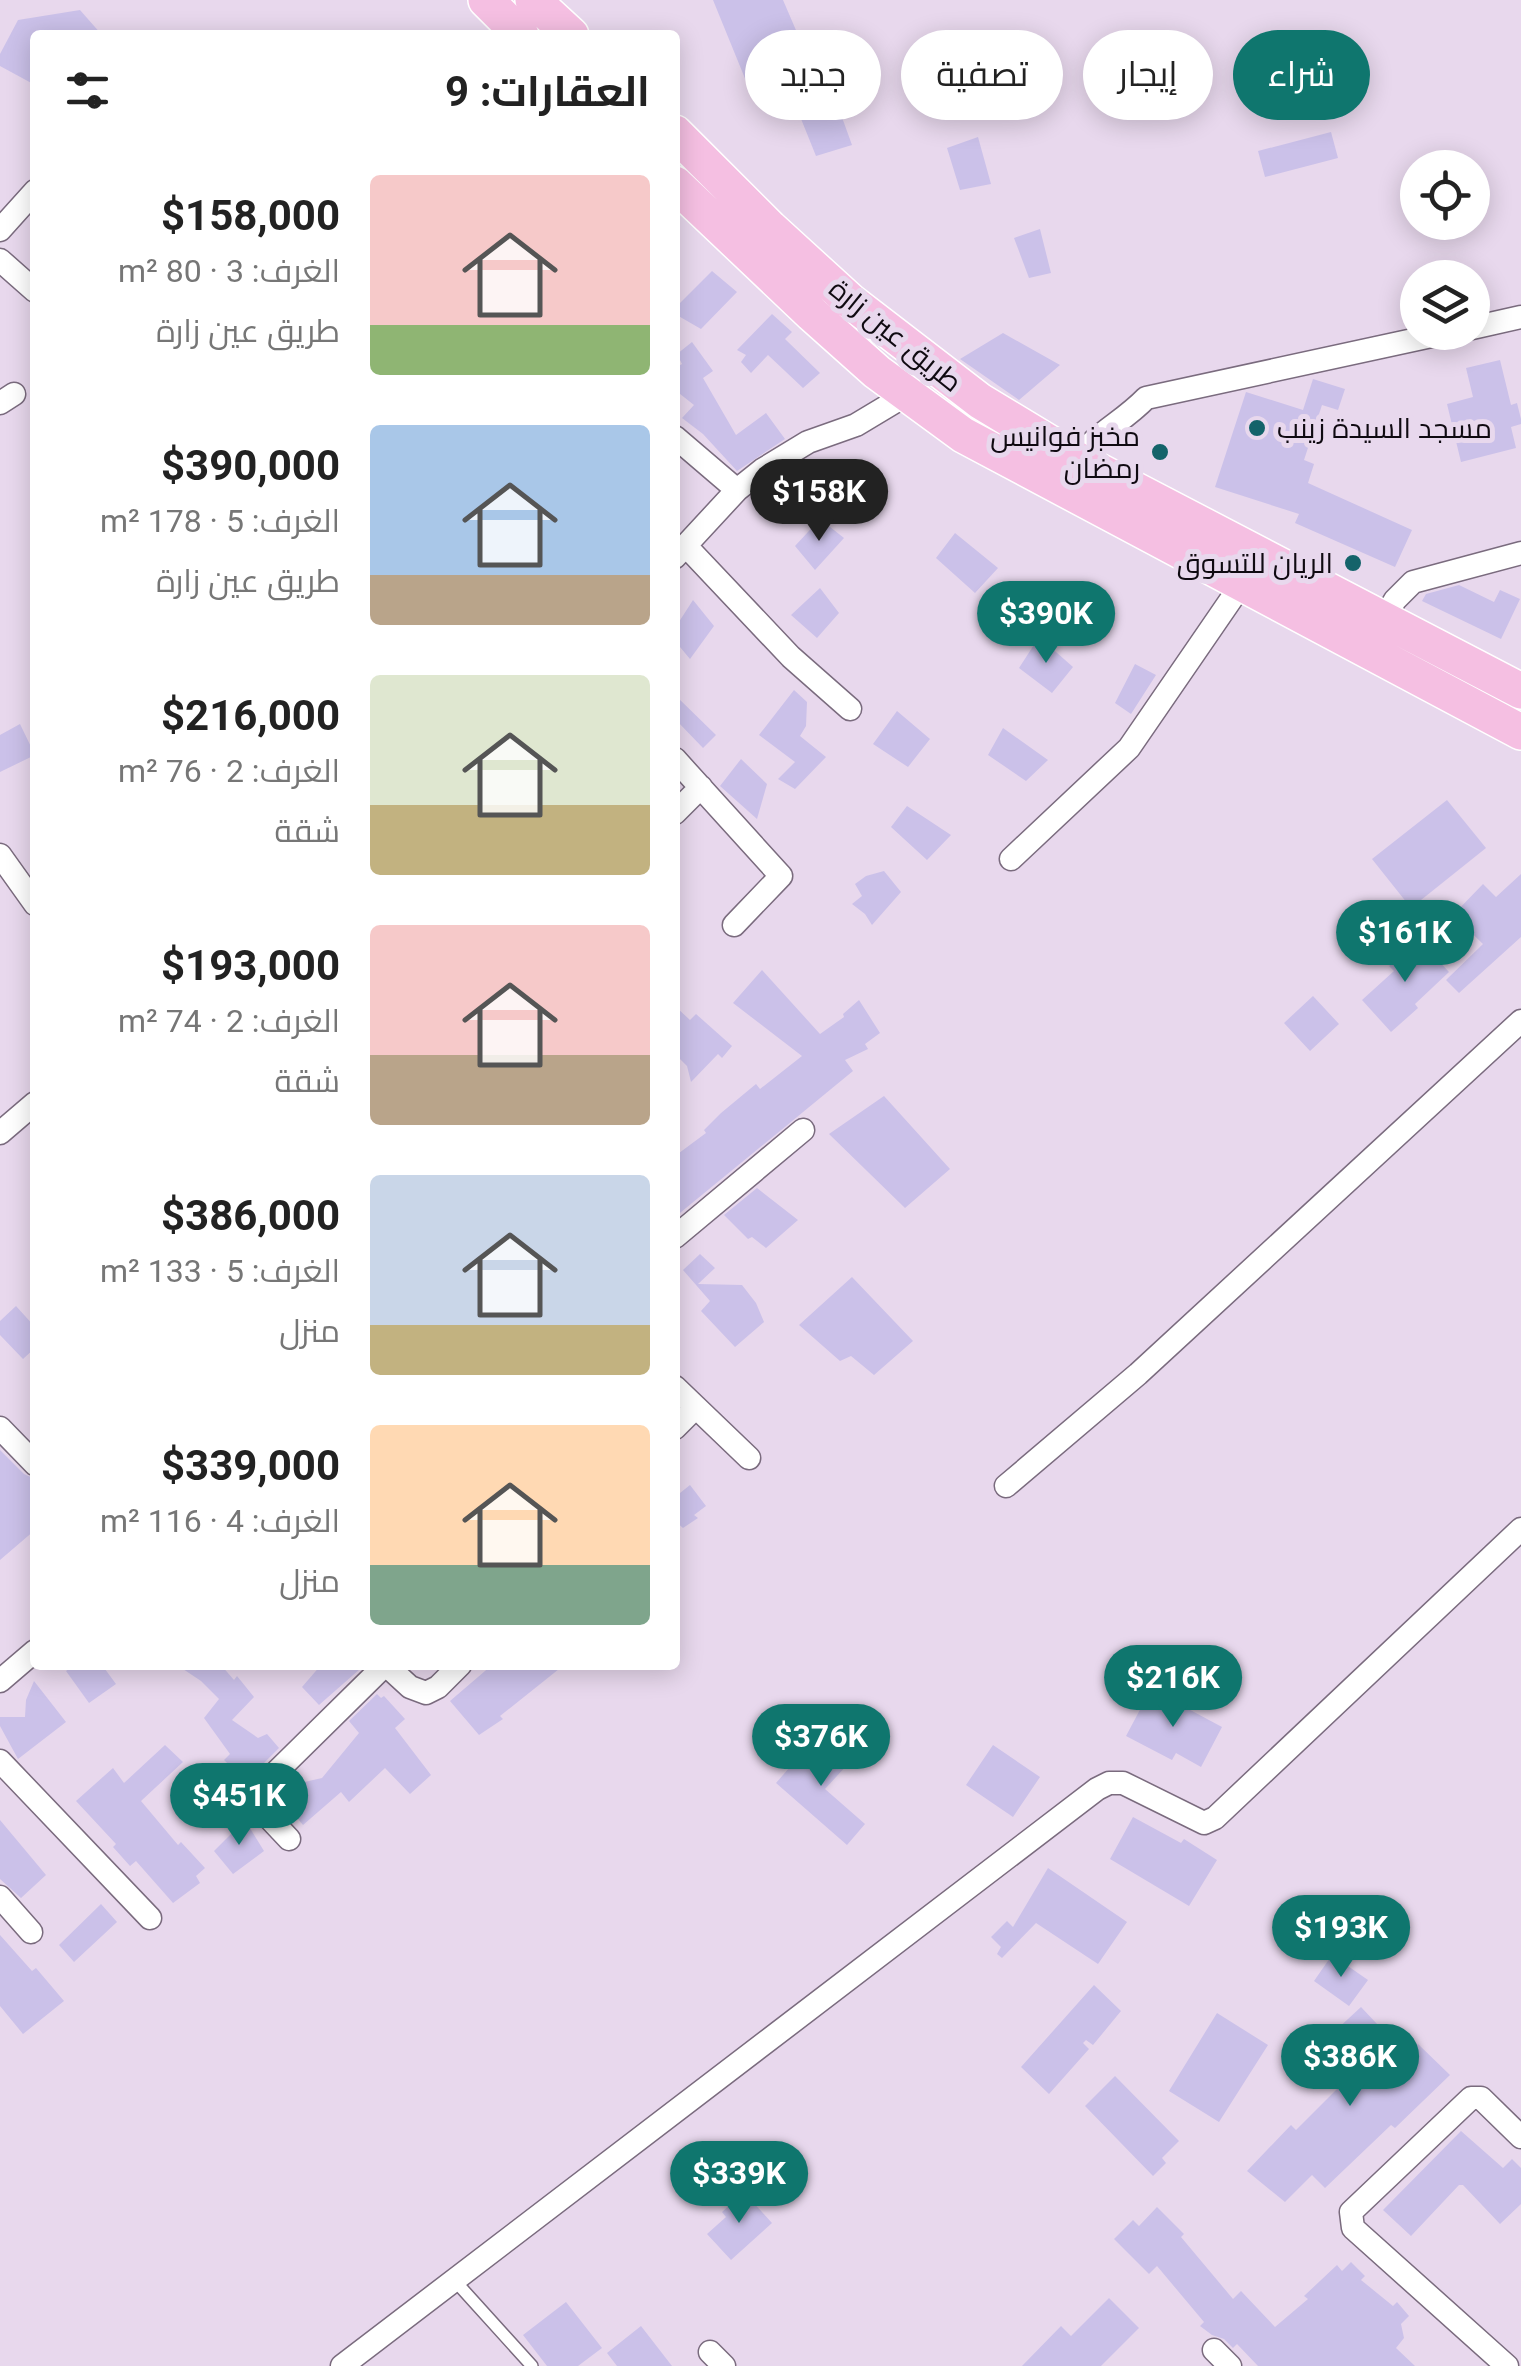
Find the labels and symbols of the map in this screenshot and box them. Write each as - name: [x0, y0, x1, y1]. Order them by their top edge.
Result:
- street label: طريق عين زارة: [823, 272, 969, 399]
- place label: مسجد السيدة زينب: [1277, 412, 1492, 445]
- marker: مسجد السيدة زينب: [1246, 417, 1268, 439]
- place label: مخبز فوانيس رمضان: [990, 420, 1140, 485]
- marker: مخبز فوانيس رمضان: [1149, 441, 1171, 463]
- pin: $158K: [749, 459, 889, 544]
- place label: الريان للتسوق: [1177, 547, 1333, 580]
- marker: الريان للتسوق: [1342, 552, 1364, 574]
- pin: $390K: [976, 581, 1116, 666]
- pin: $161K: [1335, 900, 1475, 985]
- pin: $216K: [1103, 1645, 1243, 1730]
- pin: $376K: [751, 1704, 891, 1789]
- pin: $451K: [169, 1763, 309, 1848]
- pin: $193K: [1271, 1895, 1411, 1980]
- pin: $386K: [1280, 2024, 1420, 2109]
- pin: $339K: [669, 2141, 809, 2226]

